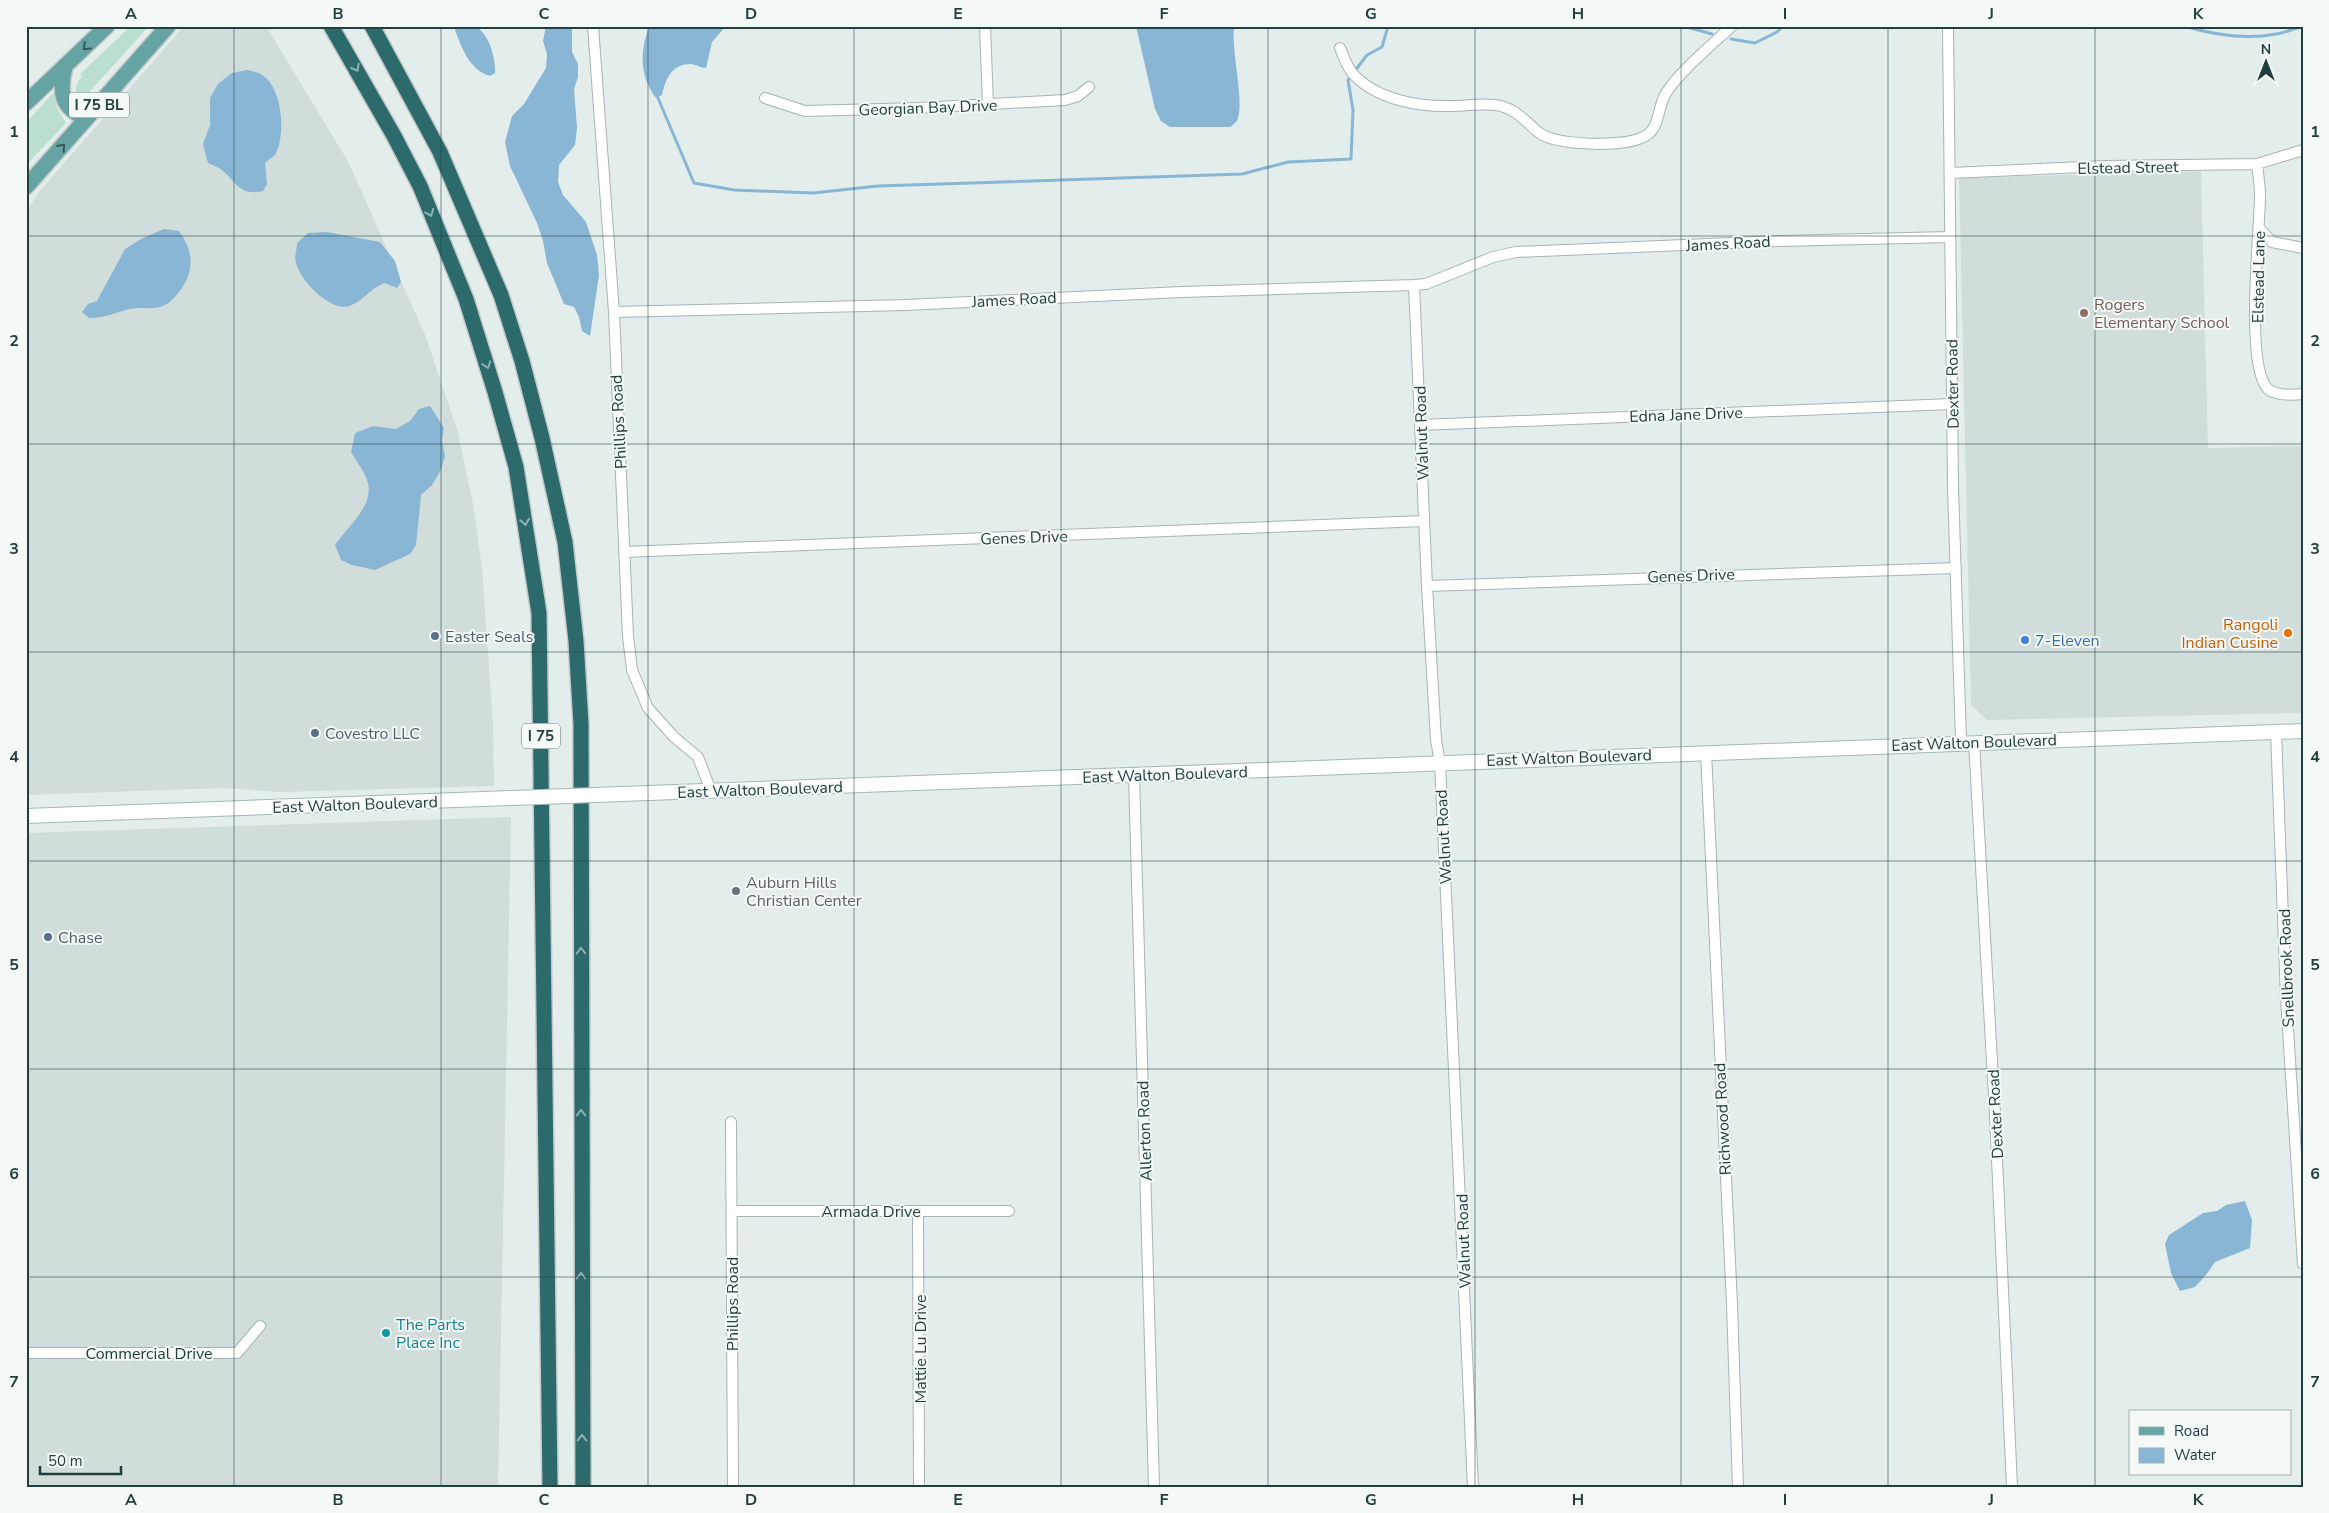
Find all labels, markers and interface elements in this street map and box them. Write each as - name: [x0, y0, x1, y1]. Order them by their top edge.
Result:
- text: A: [125, 3, 137, 25]
- text: B: [332, 3, 344, 25]
- text: C: [539, 3, 550, 25]
- text: D: [745, 3, 757, 25]
- text: E: [953, 3, 963, 25]
- text: F: [1160, 3, 1169, 25]
- text: G: [1365, 3, 1377, 25]
- text: H: [1572, 3, 1584, 25]
- text: I: [1783, 3, 1787, 25]
- text: J: [1987, 3, 1994, 25]
- text: K: [2193, 3, 2205, 25]
- north arrow: [2242, 38, 2292, 88]
- text: N: [2261, 40, 2271, 59]
- one-way arrow: [82, 41, 91, 50]
- one-way arrow: [350, 63, 360, 72]
- road number: I 75 BL: [69, 92, 129, 118]
- street label: Georgian Bay Drive: [858, 95, 998, 121]
- text: 1: [9, 121, 19, 143]
- text: 1: [2310, 121, 2320, 143]
- one-way arrow: [57, 144, 65, 153]
- street label: Elstead Street: [2077, 156, 2179, 180]
- one-way arrow: [425, 208, 435, 216]
- street label: James Road: [1684, 231, 1771, 257]
- street label: Elstead Lane: [2247, 231, 2271, 323]
- street label: James Road: [970, 287, 1057, 313]
- place label: Rogers Elementary School: [2094, 294, 2230, 334]
- marker: Rogers Elementary School: [2078, 307, 2090, 319]
- text: 2: [9, 330, 19, 352]
- text: 2: [2310, 330, 2320, 352]
- street label: Dexter Road: [1941, 339, 1965, 429]
- one-way arrow: [481, 360, 491, 369]
- street label: Phillips Road: [606, 374, 632, 470]
- street label: Walnut Road: [1409, 385, 1435, 481]
- street label: Edna Jane Drive: [1629, 402, 1743, 428]
- one-way arrow: [520, 518, 530, 527]
- street label: Genes Drive: [980, 525, 1068, 551]
- text: 3: [9, 538, 19, 560]
- text: 3: [2310, 538, 2320, 560]
- street label: Genes Drive: [1647, 563, 1735, 589]
- place label: Rangoli Indian Cusine: [2182, 614, 2278, 654]
- place label: Easter Seals: [445, 626, 533, 648]
- marker: Rangoli Indian Cusine: [2282, 627, 2294, 639]
- marker: Easter Seals: [429, 630, 441, 642]
- place label: 7-Eleven: [2035, 630, 2100, 652]
- marker: 7-Eleven: [2019, 634, 2031, 646]
- place label: Covestro LLC: [325, 723, 420, 745]
- road number: I 75: [522, 724, 560, 748]
- marker: Covestro LLC: [309, 727, 321, 739]
- street label: East Walton Boulevard: [1891, 729, 2057, 757]
- street label: East Walton Boulevard: [1486, 744, 1652, 772]
- text: 4: [9, 746, 19, 768]
- text: 4: [2310, 746, 2320, 768]
- street label: East Walton Boulevard: [1082, 761, 1248, 789]
- street label: East Walton Boulevard: [677, 776, 843, 804]
- street label: Walnut Road: [1431, 789, 1457, 885]
- street label: East Walton Boulevard: [272, 791, 438, 819]
- place label: Auburn Hills Christian Center: [746, 872, 862, 912]
- marker: Auburn Hills Christian Center: [730, 885, 742, 897]
- street label: Snellbrook Road: [2274, 908, 2300, 1028]
- place label: Chase: [58, 927, 103, 949]
- marker: Chase: [42, 931, 54, 943]
- one-way arrow: [576, 946, 586, 954]
- text: 5: [9, 954, 19, 976]
- text: 5: [2310, 954, 2320, 976]
- street label: Richwood Road: [1709, 1062, 1737, 1176]
- street label: Dexter Road: [1983, 1069, 2009, 1159]
- street label: Allerton Road: [1132, 1080, 1158, 1182]
- one-way arrow: [576, 1109, 586, 1116]
- text: 6: [9, 1163, 19, 1185]
- text: 6: [2310, 1163, 2320, 1185]
- street label: Walnut Road: [1451, 1193, 1477, 1289]
- street label: Armada Drive: [821, 1201, 921, 1223]
- street label: Phillips Road: [722, 1257, 744, 1351]
- one-way arrow: [576, 1271, 586, 1279]
- street label: Mattie Lu Drive: [910, 1294, 932, 1404]
- place label: The Parts Place Inc: [396, 1314, 465, 1354]
- marker: The Parts Place Inc: [380, 1327, 392, 1339]
- street label: Commercial Drive: [85, 1343, 213, 1365]
- text: 7: [9, 1371, 19, 1393]
- text: 7: [2310, 1371, 2320, 1393]
- legend: [2129, 1410, 2292, 1476]
- text: Road: [2174, 1421, 2209, 1441]
- one-way arrow: [577, 1434, 587, 1442]
- scale bar: [40, 1443, 121, 1475]
- text: Water: [2174, 1445, 2217, 1465]
- text: 50 m: [48, 1451, 83, 1471]
- text: A: [125, 1489, 137, 1511]
- text: B: [332, 1489, 344, 1511]
- text: C: [539, 1489, 550, 1511]
- text: D: [745, 1489, 757, 1511]
- text: E: [953, 1489, 963, 1511]
- text: F: [1160, 1489, 1169, 1511]
- text: G: [1365, 1489, 1377, 1511]
- text: H: [1572, 1489, 1584, 1511]
- text: I: [1783, 1489, 1787, 1511]
- text: J: [1987, 1489, 1994, 1511]
- text: K: [2193, 1489, 2205, 1511]

